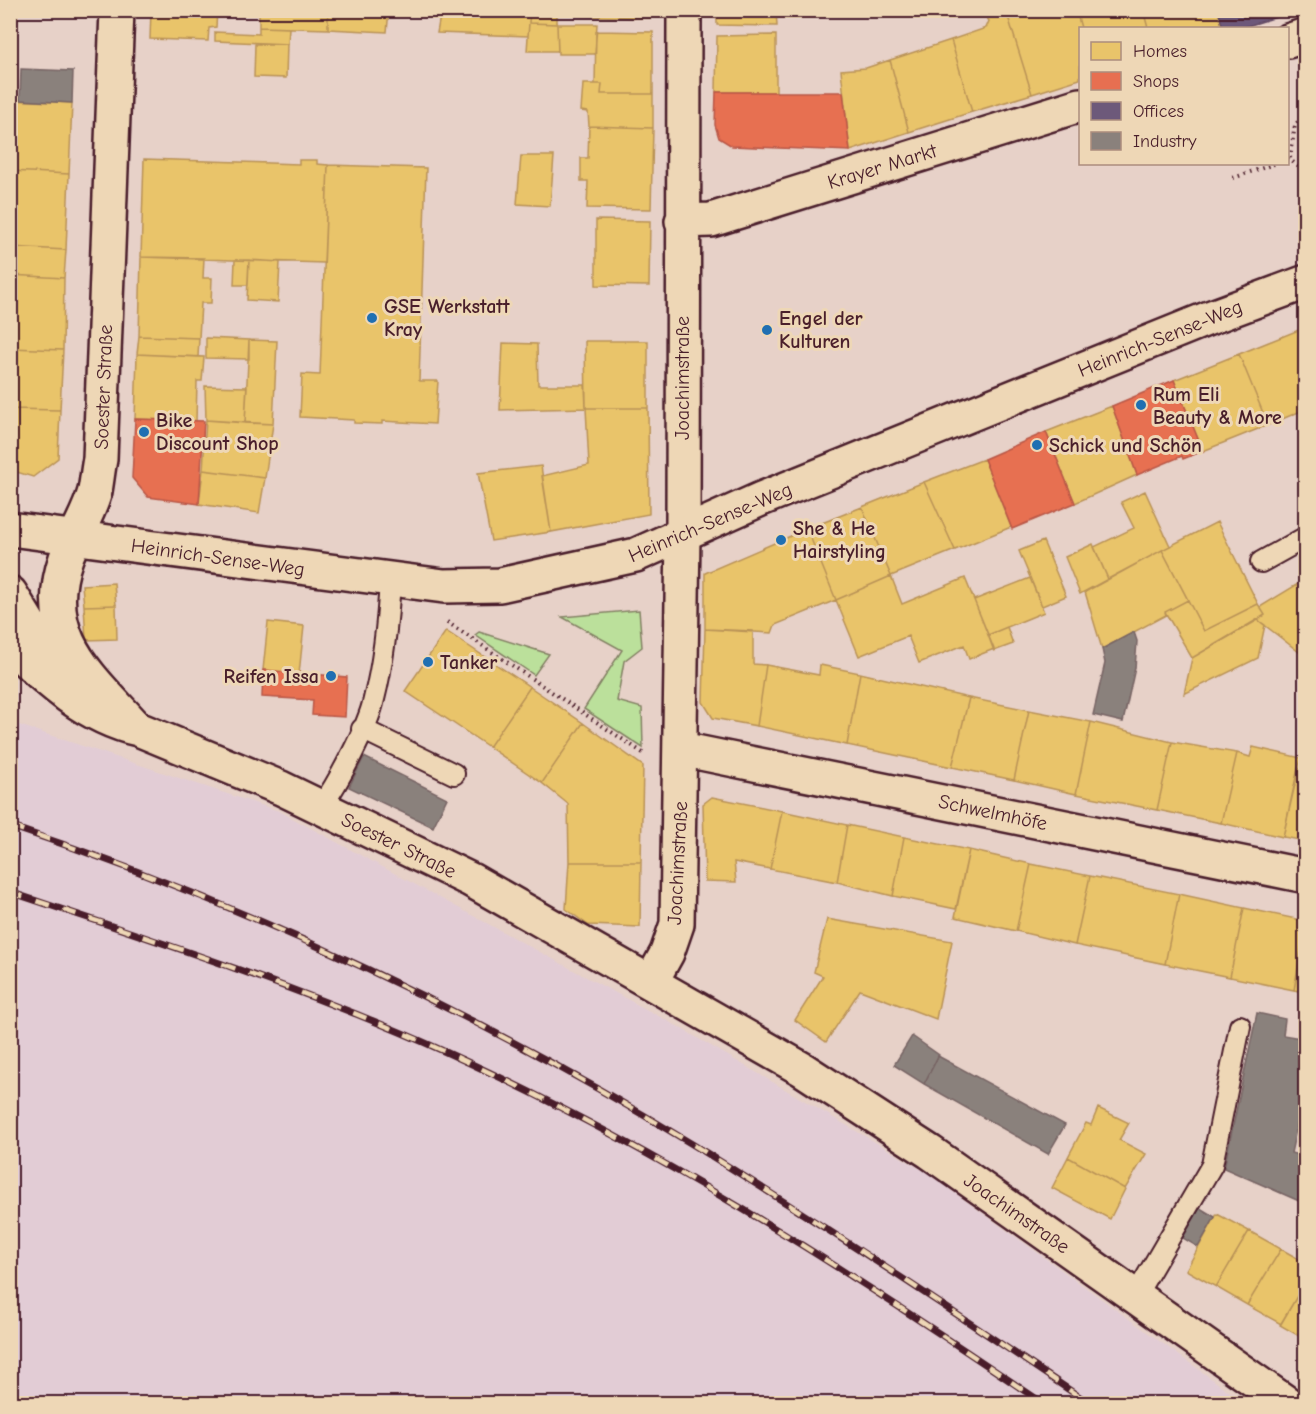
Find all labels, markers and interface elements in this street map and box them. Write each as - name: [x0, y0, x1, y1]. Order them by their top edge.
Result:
- legend: [1079, 27, 1289, 165]
- text: Homes: [1133, 41, 1187, 62]
- text: Shops: [1133, 71, 1179, 92]
- text: Offices: [1133, 101, 1184, 122]
- text: Industry: [1133, 131, 1198, 152]
- street label: Krayer Markt: [825, 139, 941, 194]
- place label: GSE Werkstatt Kray: [384, 295, 510, 341]
- street label: Heinrich-Sense-Weg: [1075, 295, 1246, 382]
- place label: Engel der Kulturen: [779, 307, 863, 353]
- marker: GSE Werkstatt Kray: [365, 311, 379, 325]
- street label: Joachimstraße: [671, 316, 694, 440]
- marker: Engel der Kulturen: [760, 323, 774, 337]
- street label: Soester Straße: [90, 324, 117, 450]
- place label: Rum Eli Beauty & More: [1153, 383, 1282, 429]
- marker: Rum Eli Beauty & More: [1134, 398, 1148, 412]
- place label: Bike Discount Shop: [156, 409, 279, 455]
- marker: Bike Discount Shop: [137, 425, 151, 439]
- place label: Schick und Schön: [1049, 434, 1202, 457]
- marker: Schick und Schön: [1030, 438, 1044, 452]
- street label: Heinrich-Sense-Weg: [625, 478, 795, 567]
- place label: She & He Hairstyling: [793, 517, 886, 563]
- marker: She & He Hairstyling: [774, 533, 788, 547]
- street label: Heinrich-Sense-Weg: [129, 534, 306, 581]
- place label: Tanker: [440, 651, 497, 674]
- marker: Tanker: [421, 655, 435, 669]
- place label: Reifen Issa: [224, 665, 319, 688]
- marker: Reifen Issa: [324, 669, 338, 683]
- street label: Schwelmhöfe: [937, 790, 1049, 835]
- street label: Joachimstraße: [663, 801, 692, 926]
- street label: Soester Straße: [338, 808, 460, 883]
- street label: Joachimstraße: [959, 1168, 1074, 1258]

